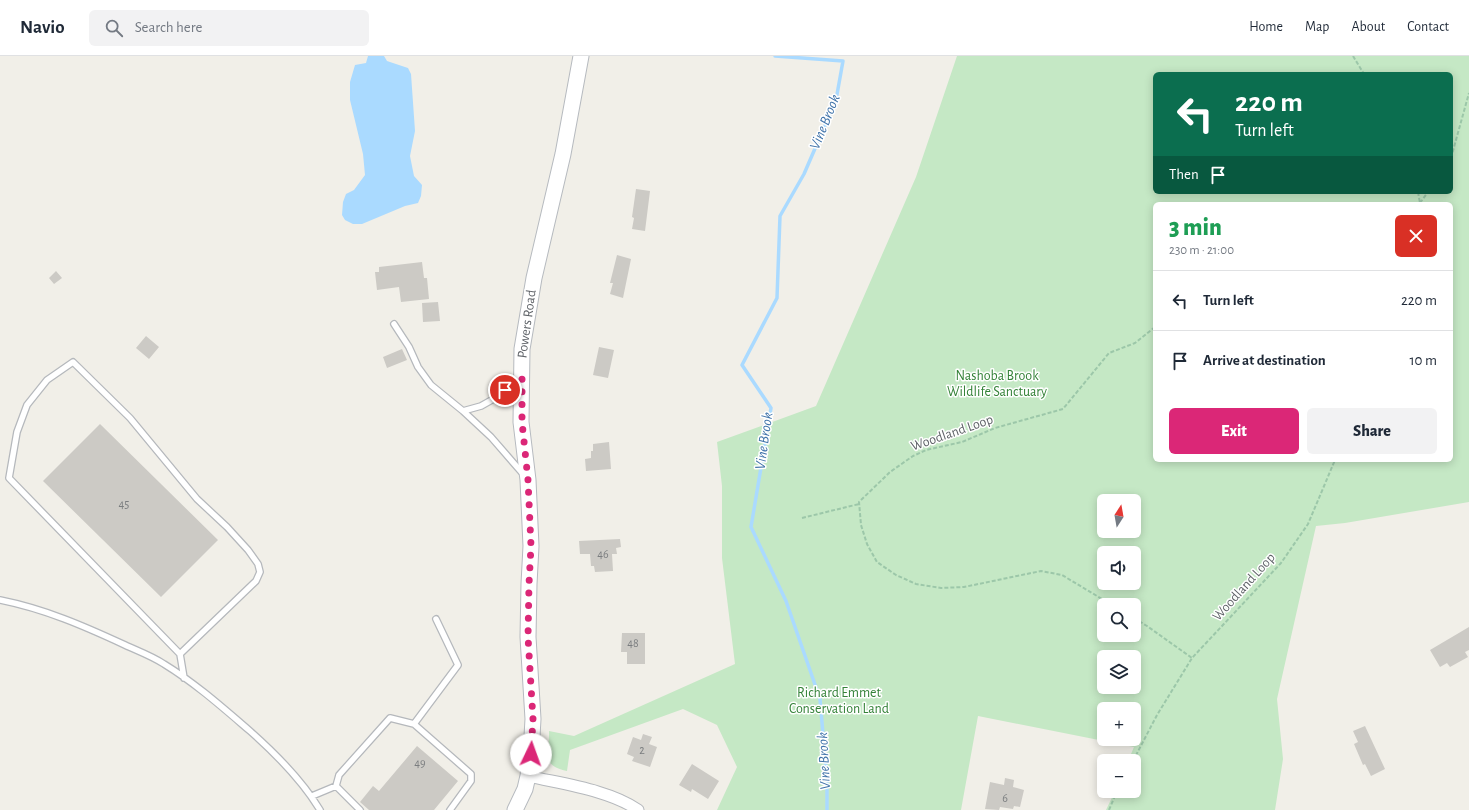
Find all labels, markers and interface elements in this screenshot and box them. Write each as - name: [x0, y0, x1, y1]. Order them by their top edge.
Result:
- search box: [89, 10, 369, 46]
- icon: search: [103, 17, 125, 39]
- text: Navio: [20, 18, 65, 37]
- text: Search here: [135, 20, 203, 35]
- text: Home: [1249, 20, 1283, 34]
- text: Map: [1305, 20, 1329, 34]
- text: About: [1351, 20, 1385, 34]
- text: Contact: [1407, 20, 1449, 34]
- icon: left: [1169, 88, 1221, 140]
- text: 220 m: [1235, 89, 1303, 117]
- water label: Vine Brook: [807, 92, 843, 152]
- text: Turn left: [1235, 122, 1294, 140]
- icon: arrive: [1207, 164, 1229, 186]
- text: Then: [1169, 167, 1199, 182]
- button: close: [1395, 215, 1437, 257]
- text: 3 min: [1169, 216, 1222, 240]
- text: 230 m · 21:00: [1169, 244, 1234, 257]
- street label: Powers Road: [515, 289, 539, 359]
- icon: left: [1169, 290, 1191, 312]
- text: Turn left: [1203, 293, 1254, 308]
- text: 220 m: [1401, 293, 1437, 308]
- icon: arrive: [1169, 350, 1191, 372]
- text: Arrive at destination: [1203, 353, 1326, 368]
- text: 10 m: [1409, 353, 1437, 368]
- park label: Nashoba Brook Wildlife Sanctuary: [947, 369, 1047, 399]
- pin: [488, 373, 522, 407]
- icon: arrive: [494, 379, 516, 401]
- button: Exit: [1169, 408, 1299, 454]
- button: Share: [1307, 408, 1437, 454]
- water label: Vine Brook: [753, 411, 775, 471]
- street label: Woodland Loop: [909, 412, 995, 454]
- north arrow: [1097, 494, 1141, 538]
- map controls: [1097, 494, 1141, 798]
- house number: 45: [119, 498, 129, 510]
- button: sound: [1097, 546, 1141, 590]
- house number: 46: [597, 548, 609, 560]
- street label: Woodland Loop: [1210, 550, 1278, 624]
- button: search: [1097, 598, 1141, 642]
- house number: 48: [627, 637, 639, 649]
- button: layers: [1097, 650, 1141, 694]
- park label: Richard Emmet Conservation Land: [789, 686, 889, 716]
- button: +: [1097, 702, 1141, 746]
- water label: Vine Brook: [815, 732, 833, 790]
- position arrow: [510, 733, 552, 775]
- house number: 2: [639, 744, 645, 756]
- button: −: [1097, 754, 1141, 798]
- house number: 49: [414, 757, 426, 769]
- house number: 6: [1002, 792, 1008, 804]

